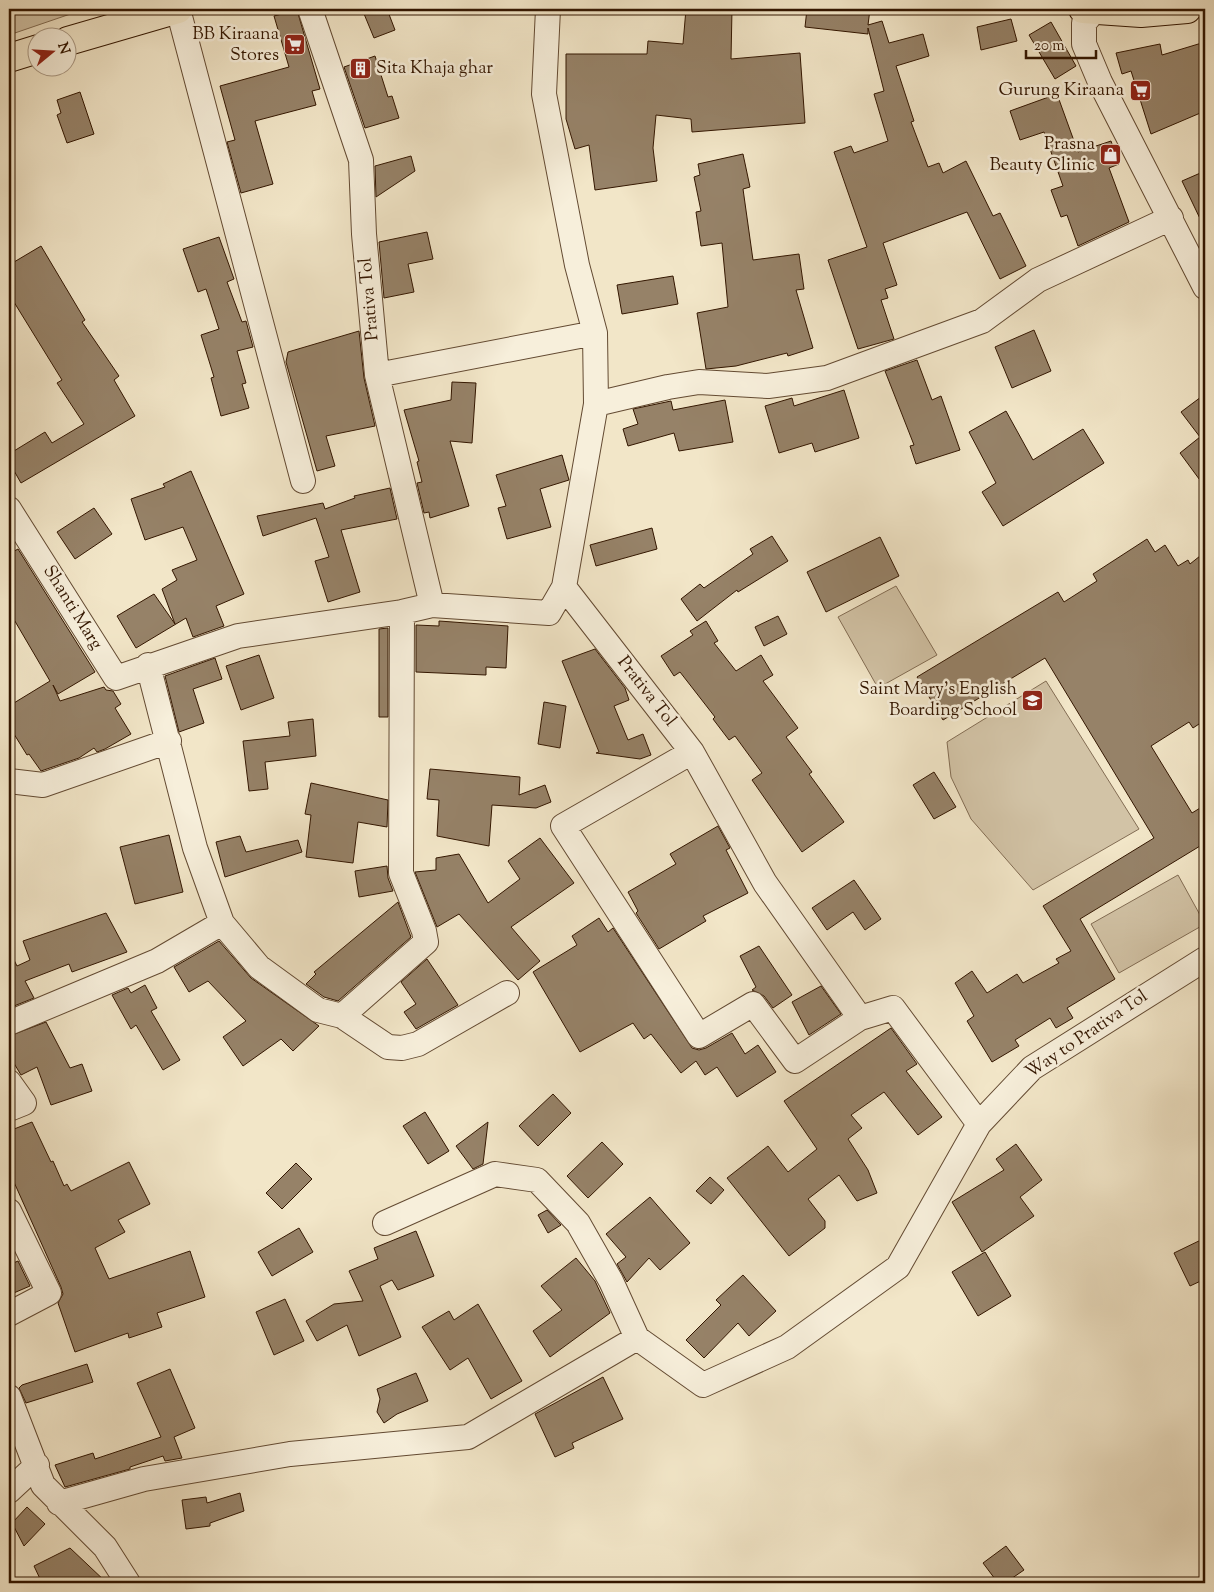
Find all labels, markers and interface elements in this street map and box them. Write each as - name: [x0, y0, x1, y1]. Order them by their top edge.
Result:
- place label: BB Kiraana Stores: [192, 22, 279, 69]
- north arrow: [28, 28, 78, 78]
- scale bar: [1026, 28, 1096, 60]
- supermarket icon: BB Kiraana Stores: [283, 33, 307, 57]
- text: 20 m: [1034, 36, 1065, 57]
- text: N: [51, 40, 74, 57]
- place label: Sita Khaja ghar: [376, 56, 493, 82]
- building icon: Sita Khaja ghar: [348, 57, 372, 81]
- place label: Gurung Kiraana: [998, 78, 1124, 104]
- supermarket icon: Gurung Kiraana: [1128, 79, 1152, 103]
- place label: Prasna Beauty Clinic: [989, 132, 1095, 179]
- shop icon: Prasna Beauty Clinic: [1099, 143, 1123, 167]
- street label: Prativa Tol: [353, 256, 387, 342]
- street label: Shanti Marg: [36, 561, 108, 655]
- street label: Prativa Tol: [610, 651, 682, 733]
- place label: Saint Mary's English Boarding School: [859, 677, 1017, 724]
- school or university icon: Saint Mary's English Boarding School: [1021, 688, 1045, 712]
- street label: Way to Prativa Tol: [1020, 984, 1154, 1086]

